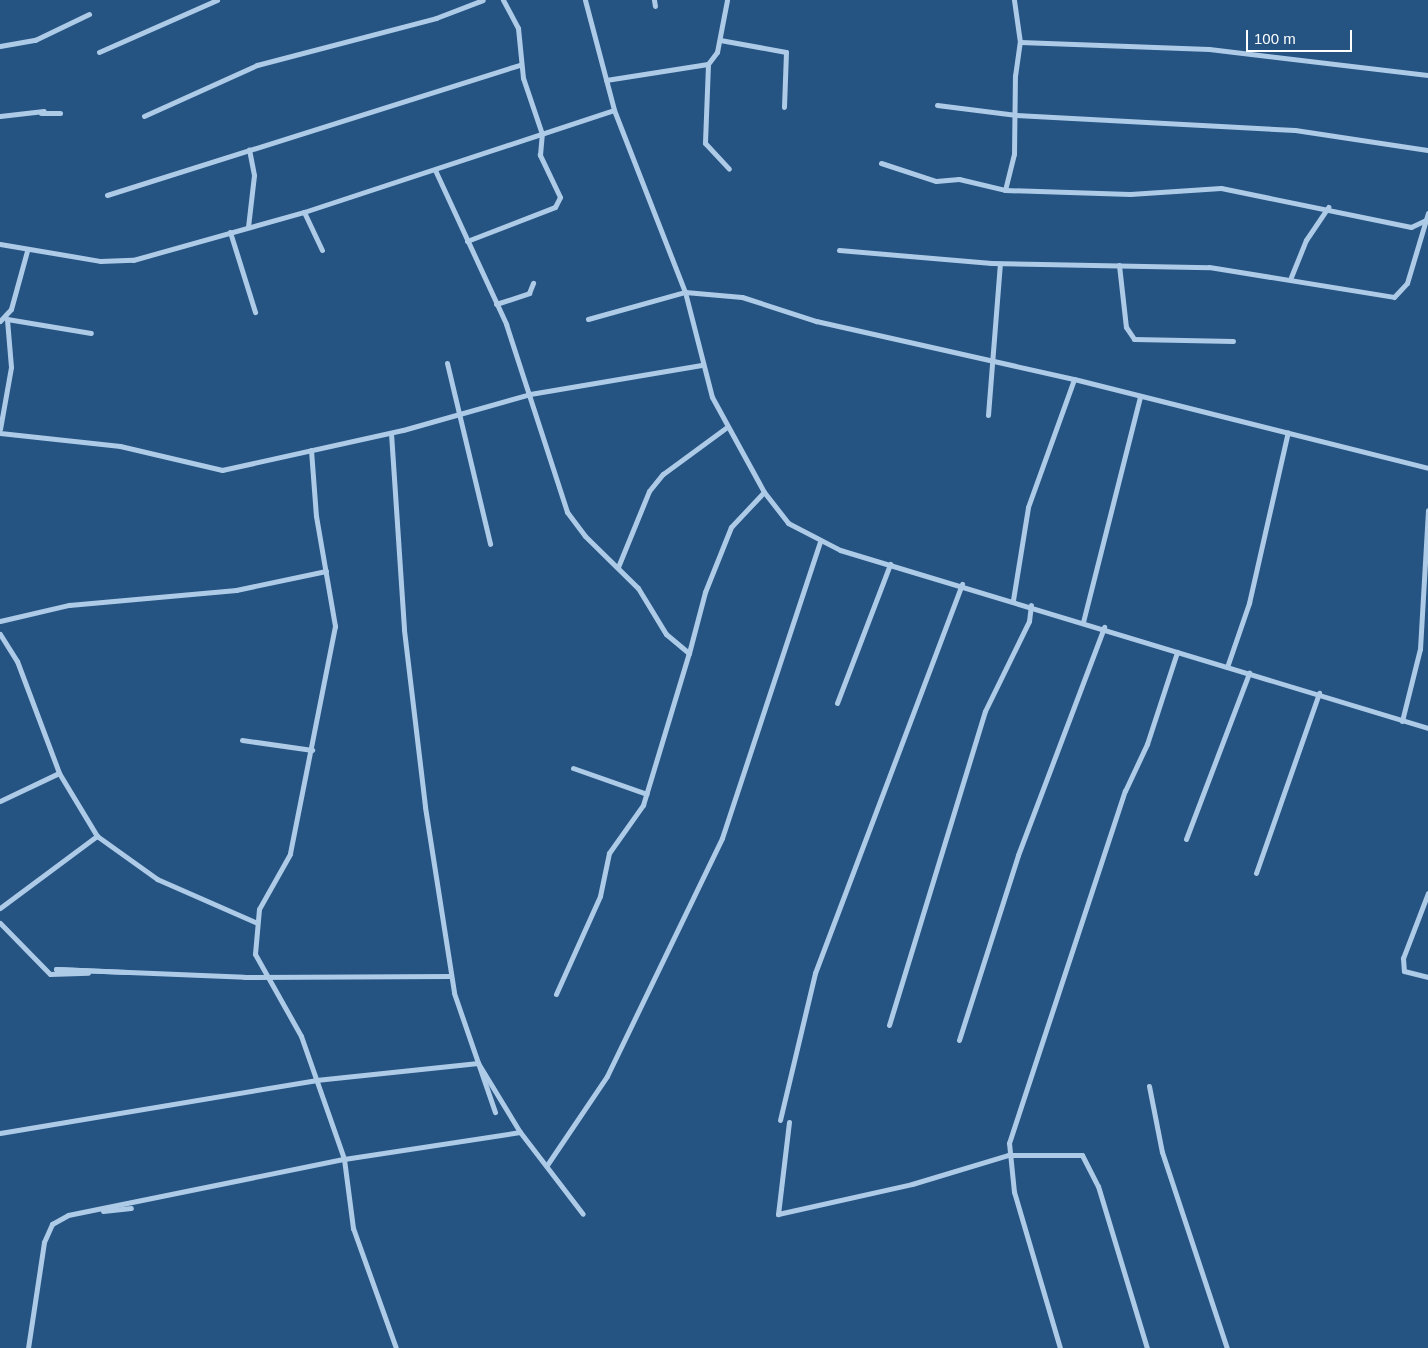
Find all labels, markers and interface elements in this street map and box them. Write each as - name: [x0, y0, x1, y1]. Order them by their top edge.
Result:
- scale bar: [1248, 20, 1354, 52]
- text: 100 m: [1254, 30, 1296, 47]

